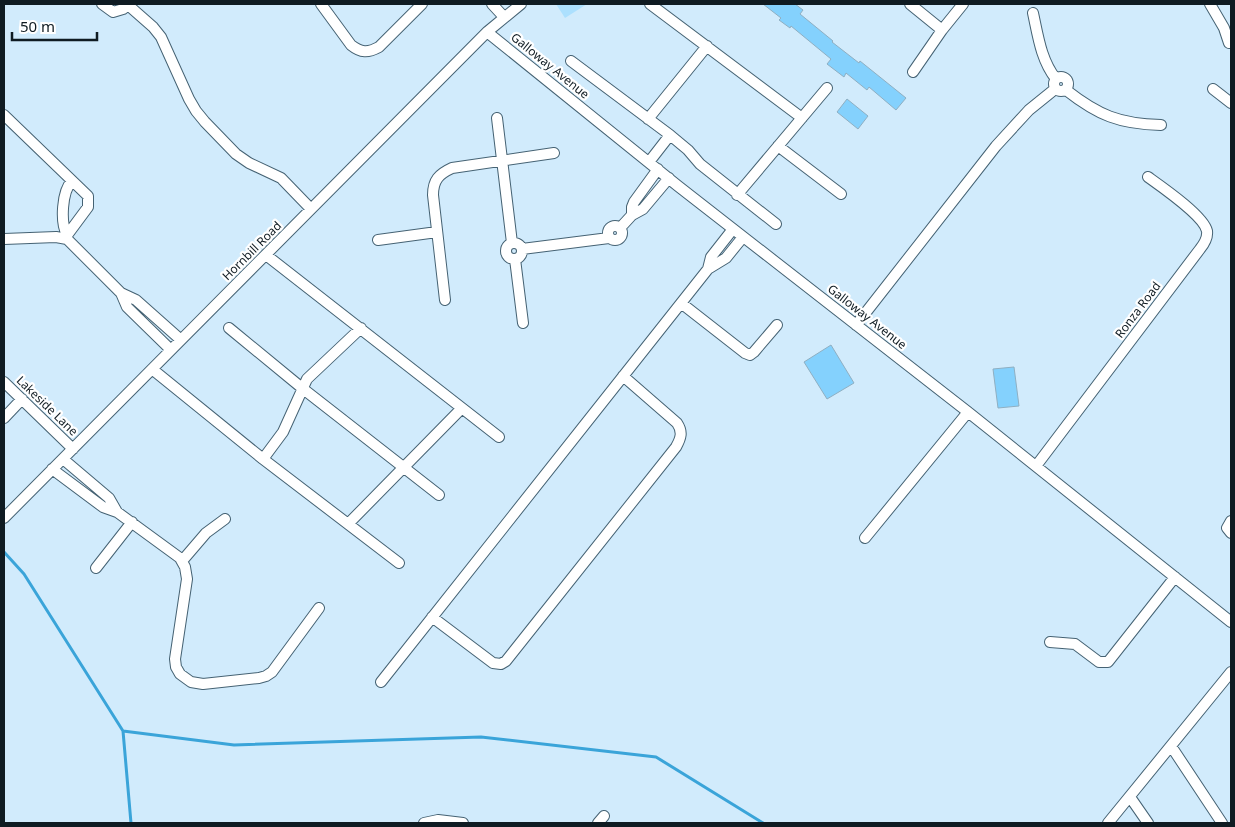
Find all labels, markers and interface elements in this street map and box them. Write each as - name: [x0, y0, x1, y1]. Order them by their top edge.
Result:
- scale bar: [12, 10, 98, 42]
- text: 50 m: [20, 16, 55, 36]
- street label: Galloway Avenue: [508, 29, 593, 103]
- street label: Hornbill Road: [218, 217, 285, 284]
- street label: Ronza Road: [1111, 278, 1164, 341]
- street label: Galloway Avenue: [824, 280, 911, 353]
- street label: Lakeside Lane: [13, 372, 82, 440]

